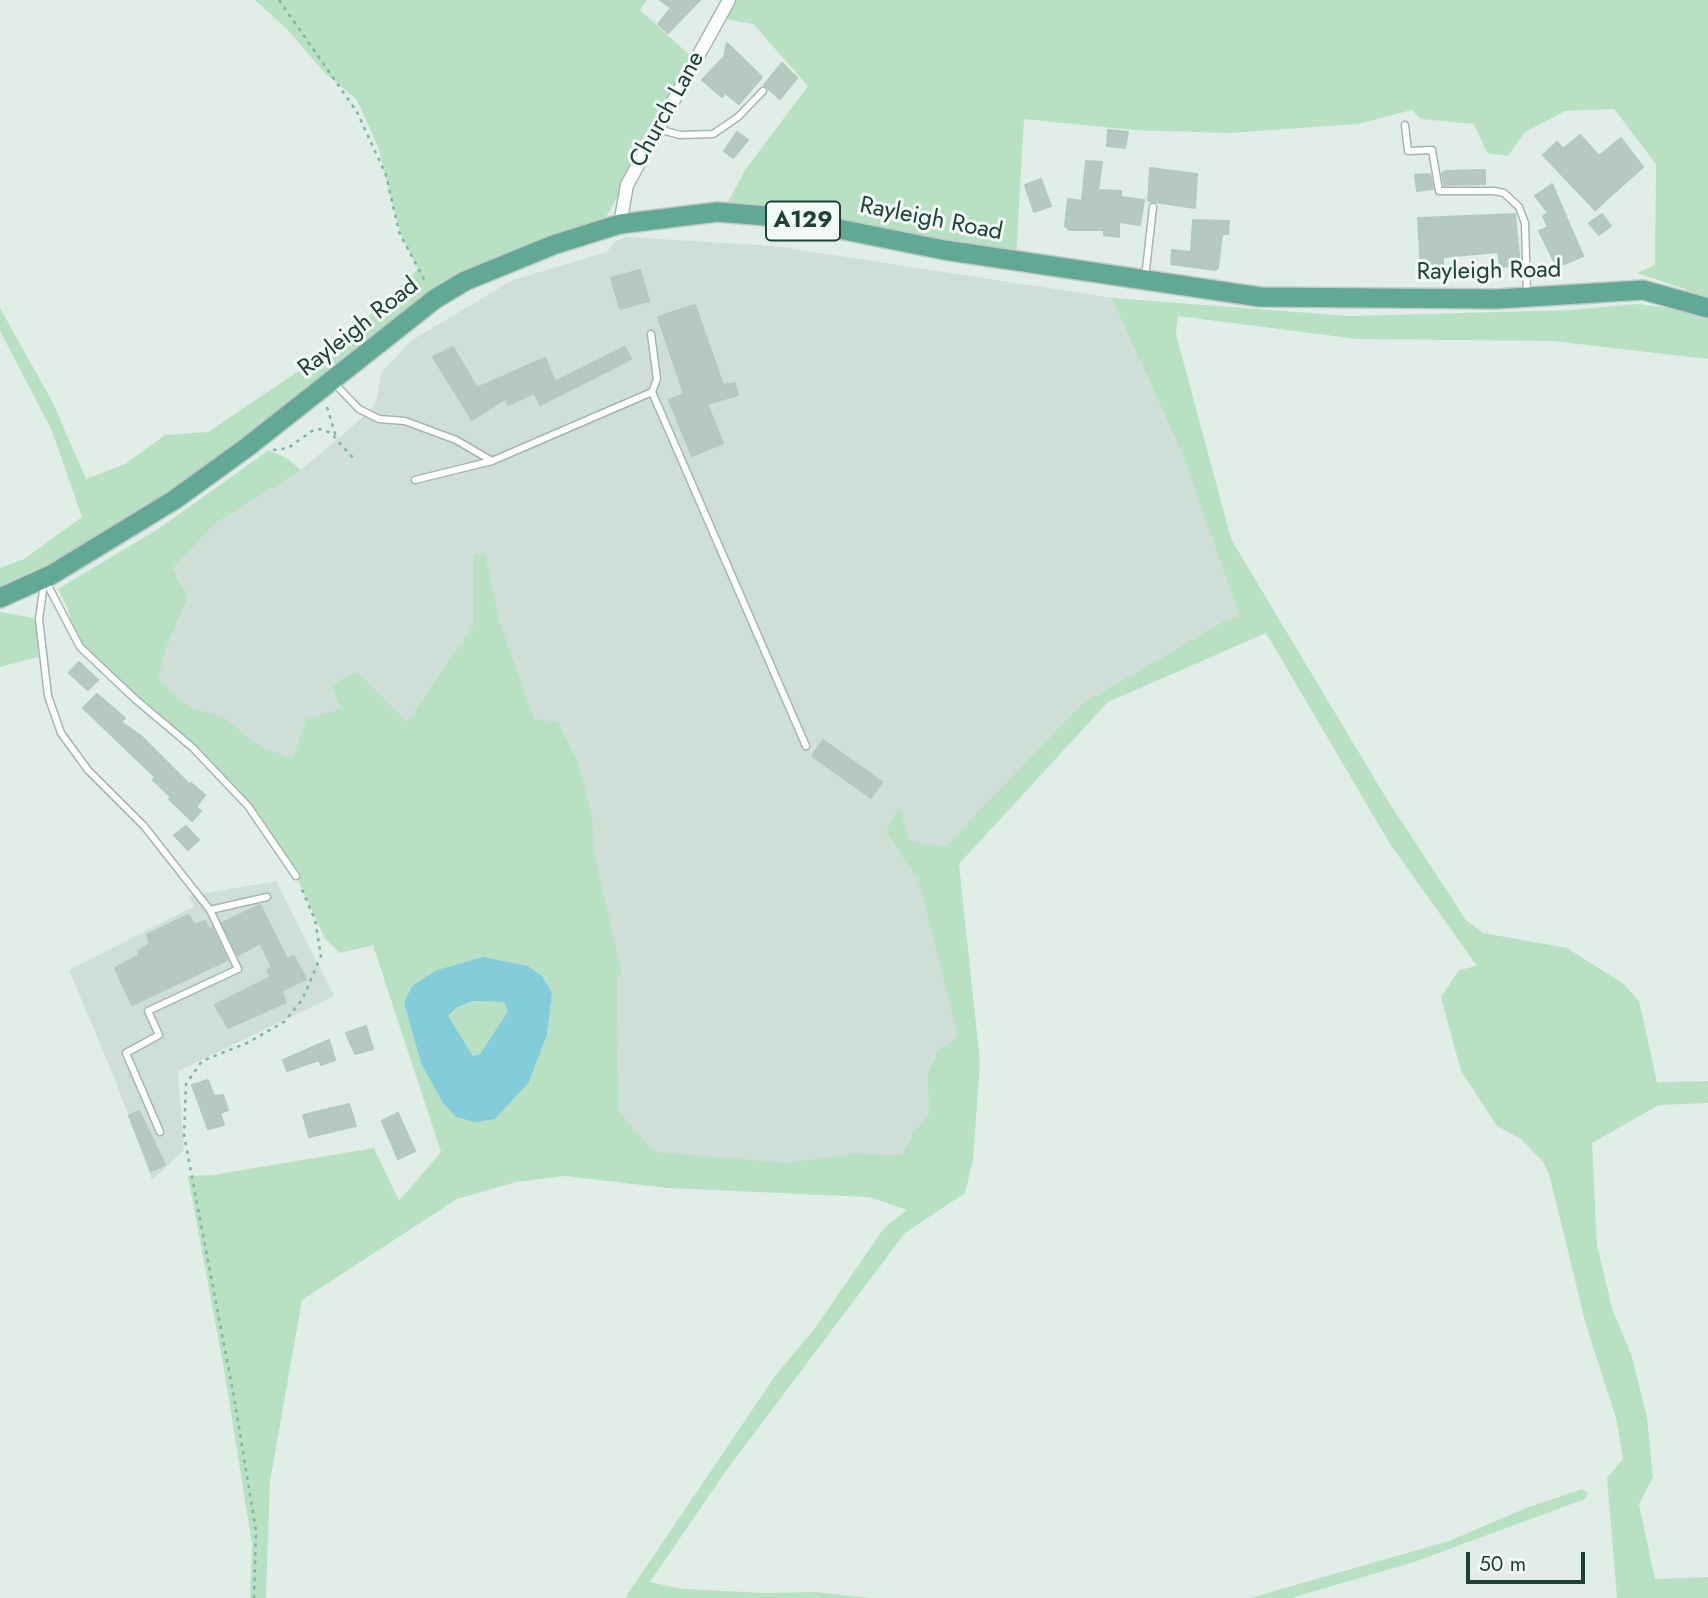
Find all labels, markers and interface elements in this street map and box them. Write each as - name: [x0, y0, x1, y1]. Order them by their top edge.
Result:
- street label: Church Lane: [624, 47, 712, 173]
- street label: Rayleigh Road: [857, 192, 1005, 248]
- road number: A129: [766, 202, 840, 241]
- street label: Rayleigh Road: [1416, 256, 1562, 288]
- street label: Rayleigh Road: [293, 272, 425, 384]
- scale bar: [1470, 1538, 1589, 1582]
- text: 50 m: [1479, 1549, 1526, 1579]

